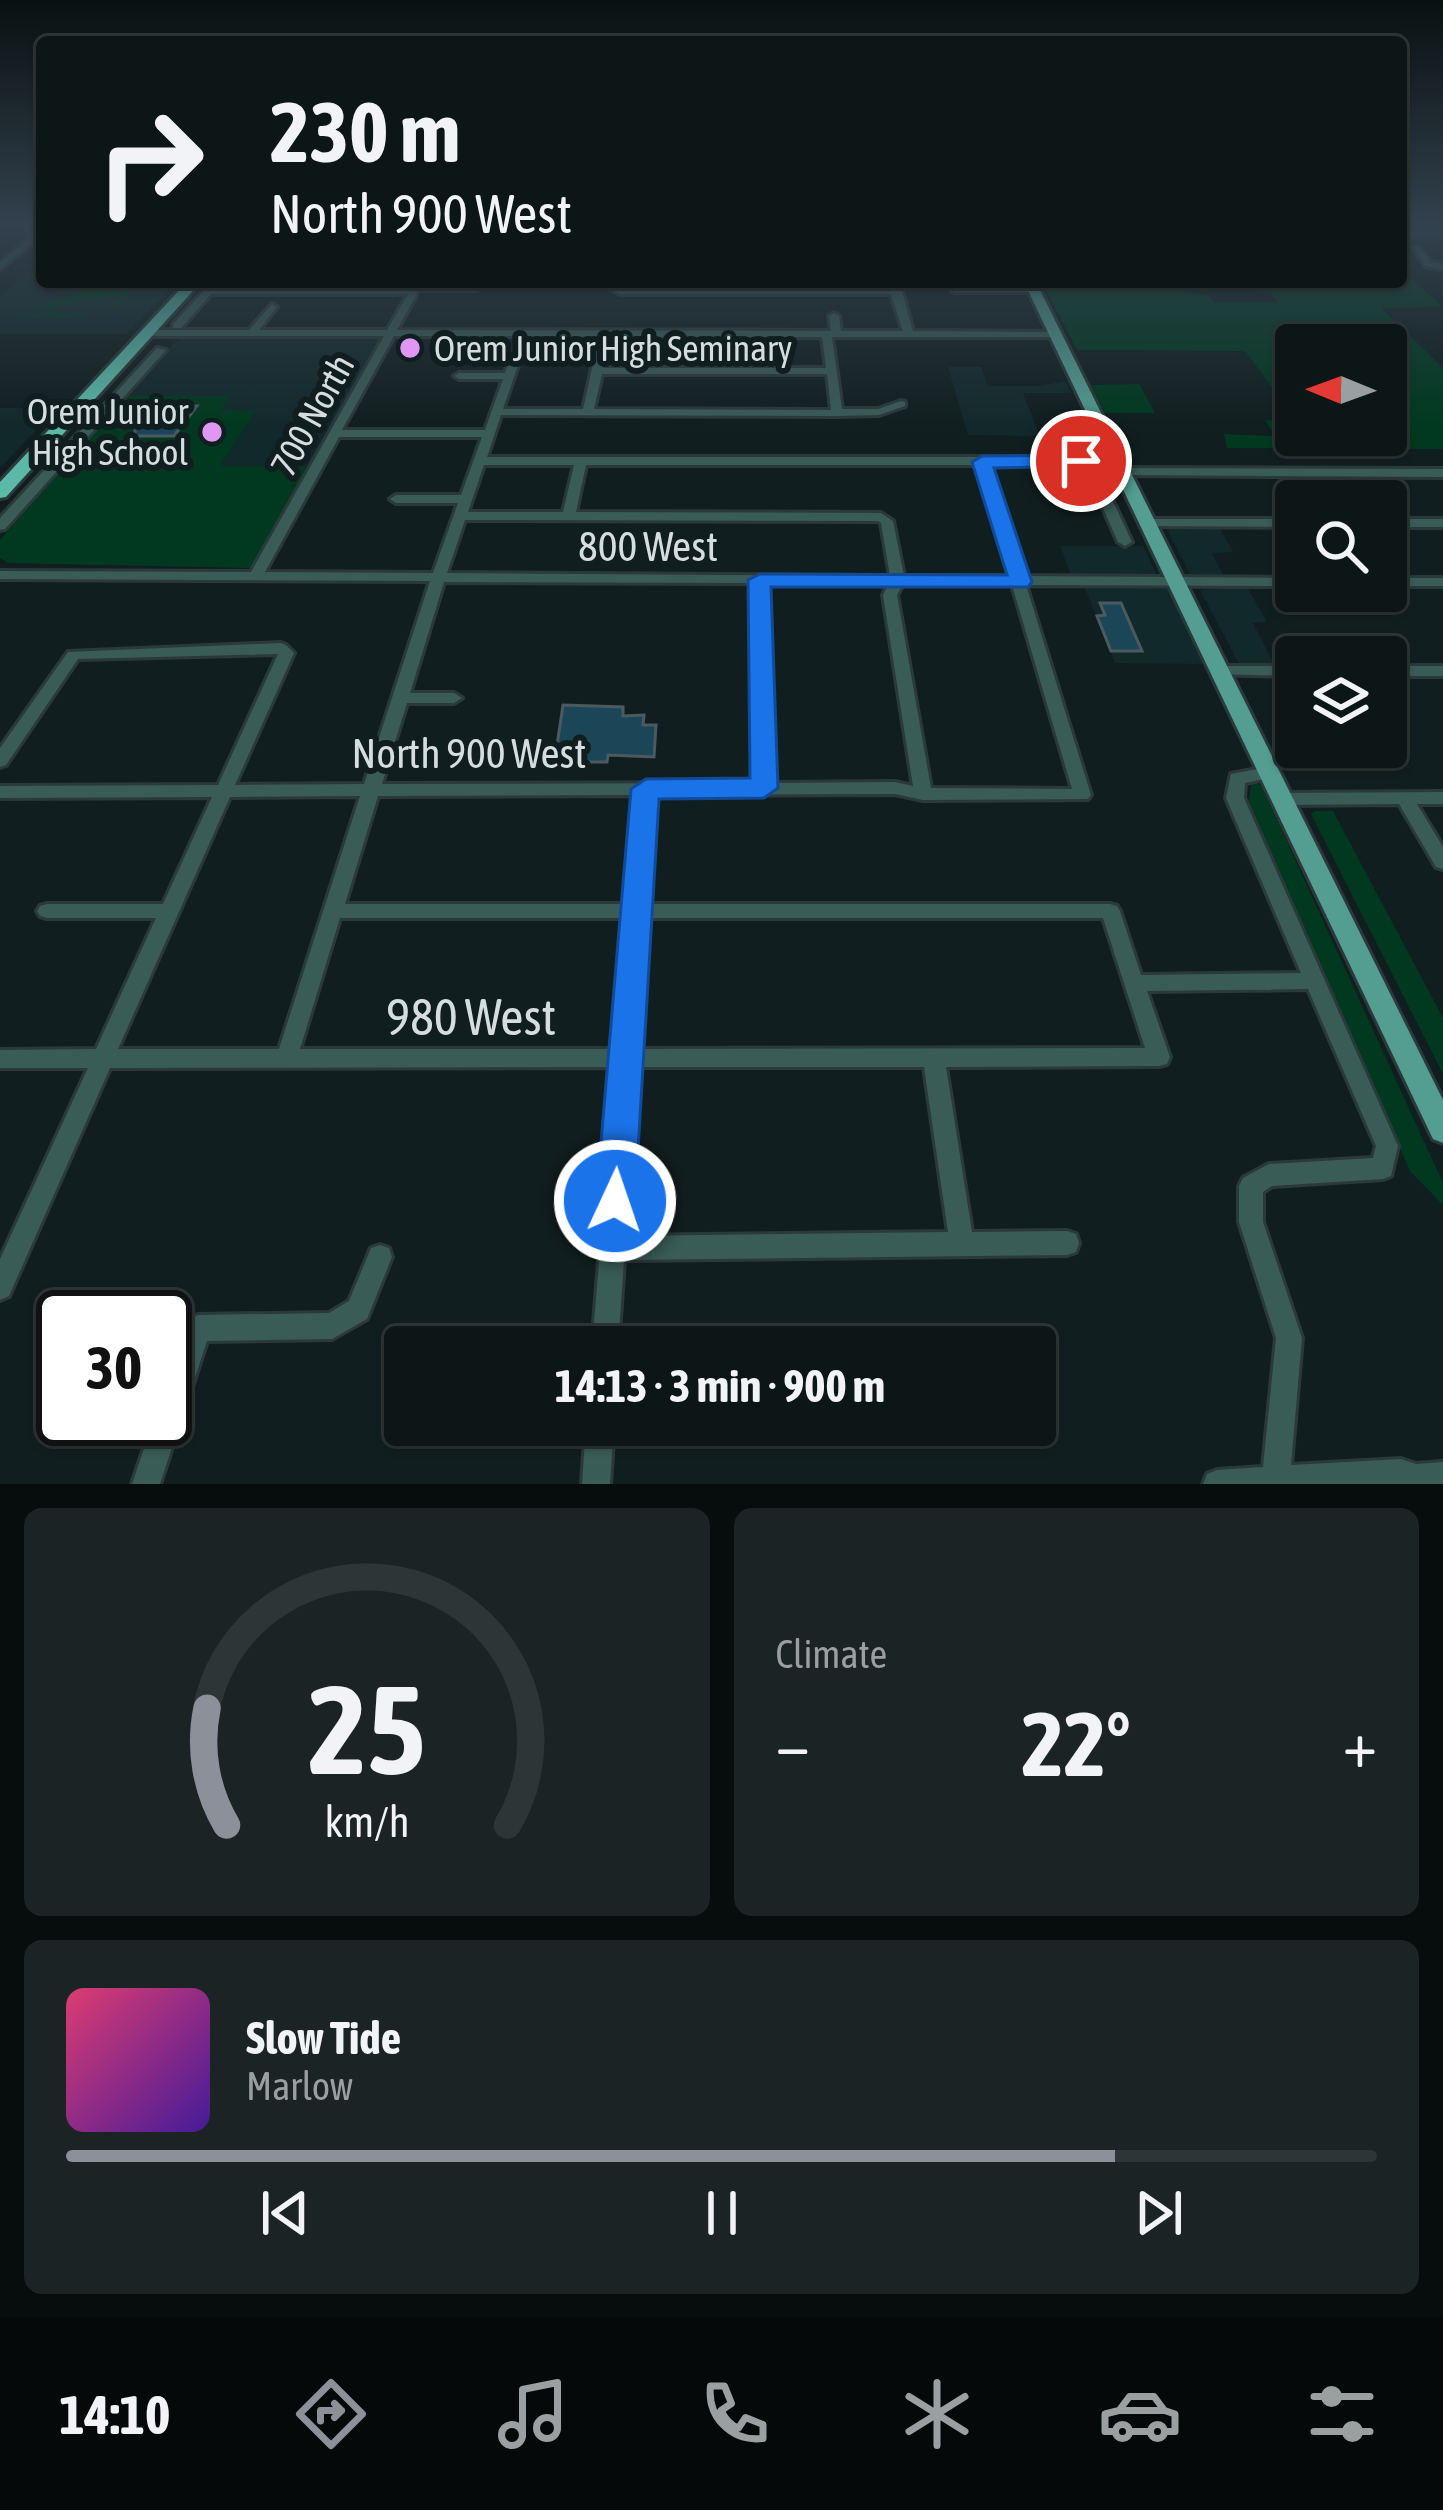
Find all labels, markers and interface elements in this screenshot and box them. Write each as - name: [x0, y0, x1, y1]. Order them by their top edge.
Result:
- icon: right: [72, 84, 228, 240]
- text: 230 m: [270, 84, 460, 180]
- text: North 900 West: [270, 183, 572, 244]
- north arrow: [1275, 324, 1407, 456]
- map controls: [1275, 324, 1407, 768]
- place label: Orem Junior High Seminary: [434, 327, 792, 369]
- marker: Orem Junior High Seminary: [397, 335, 423, 361]
- street label: 700 North: [262, 347, 362, 483]
- place label: Orem Junior High School: [27, 390, 189, 473]
- pin: [1030, 410, 1132, 512]
- marker: Orem Junior High School: [199, 419, 225, 445]
- icon: arrive: [1048, 428, 1114, 494]
- button: search: [1275, 480, 1407, 612]
- street label: 800 West: [578, 522, 718, 570]
- button: layers: [1275, 636, 1407, 768]
- street label: North 900 West: [352, 729, 586, 777]
- street label: 980 West: [386, 987, 556, 1046]
- position arrow: [552, 1138, 678, 1264]
- speed limit sign: 30: [36, 1290, 192, 1446]
- text: 14:13 · 3 min · 900 m: [555, 1360, 885, 1412]
- text: Climate: [776, 1632, 887, 1676]
- text: 25: [308, 1657, 425, 1800]
- text: 22°: [1022, 1692, 1131, 1795]
- text: −: [776, 1705, 810, 1781]
- text: +: [1343, 1705, 1377, 1781]
- text: km/h: [324, 1797, 409, 1846]
- text: Slow Tide: [246, 2012, 401, 2064]
- text: Marlow: [246, 2064, 353, 2108]
- icon: previous: [252, 2180, 318, 2246]
- icon: pause: [689, 2180, 755, 2246]
- icon: next: [1126, 2180, 1192, 2246]
- icon: directions: [289, 2372, 373, 2456]
- icon: music: [491, 2372, 575, 2456]
- icon: phone: [693, 2372, 777, 2456]
- icon: climate: [895, 2372, 979, 2456]
- icon: car: [1098, 2372, 1182, 2456]
- icon: filters: [1300, 2372, 1384, 2456]
- text: 14:10: [59, 2384, 170, 2445]

